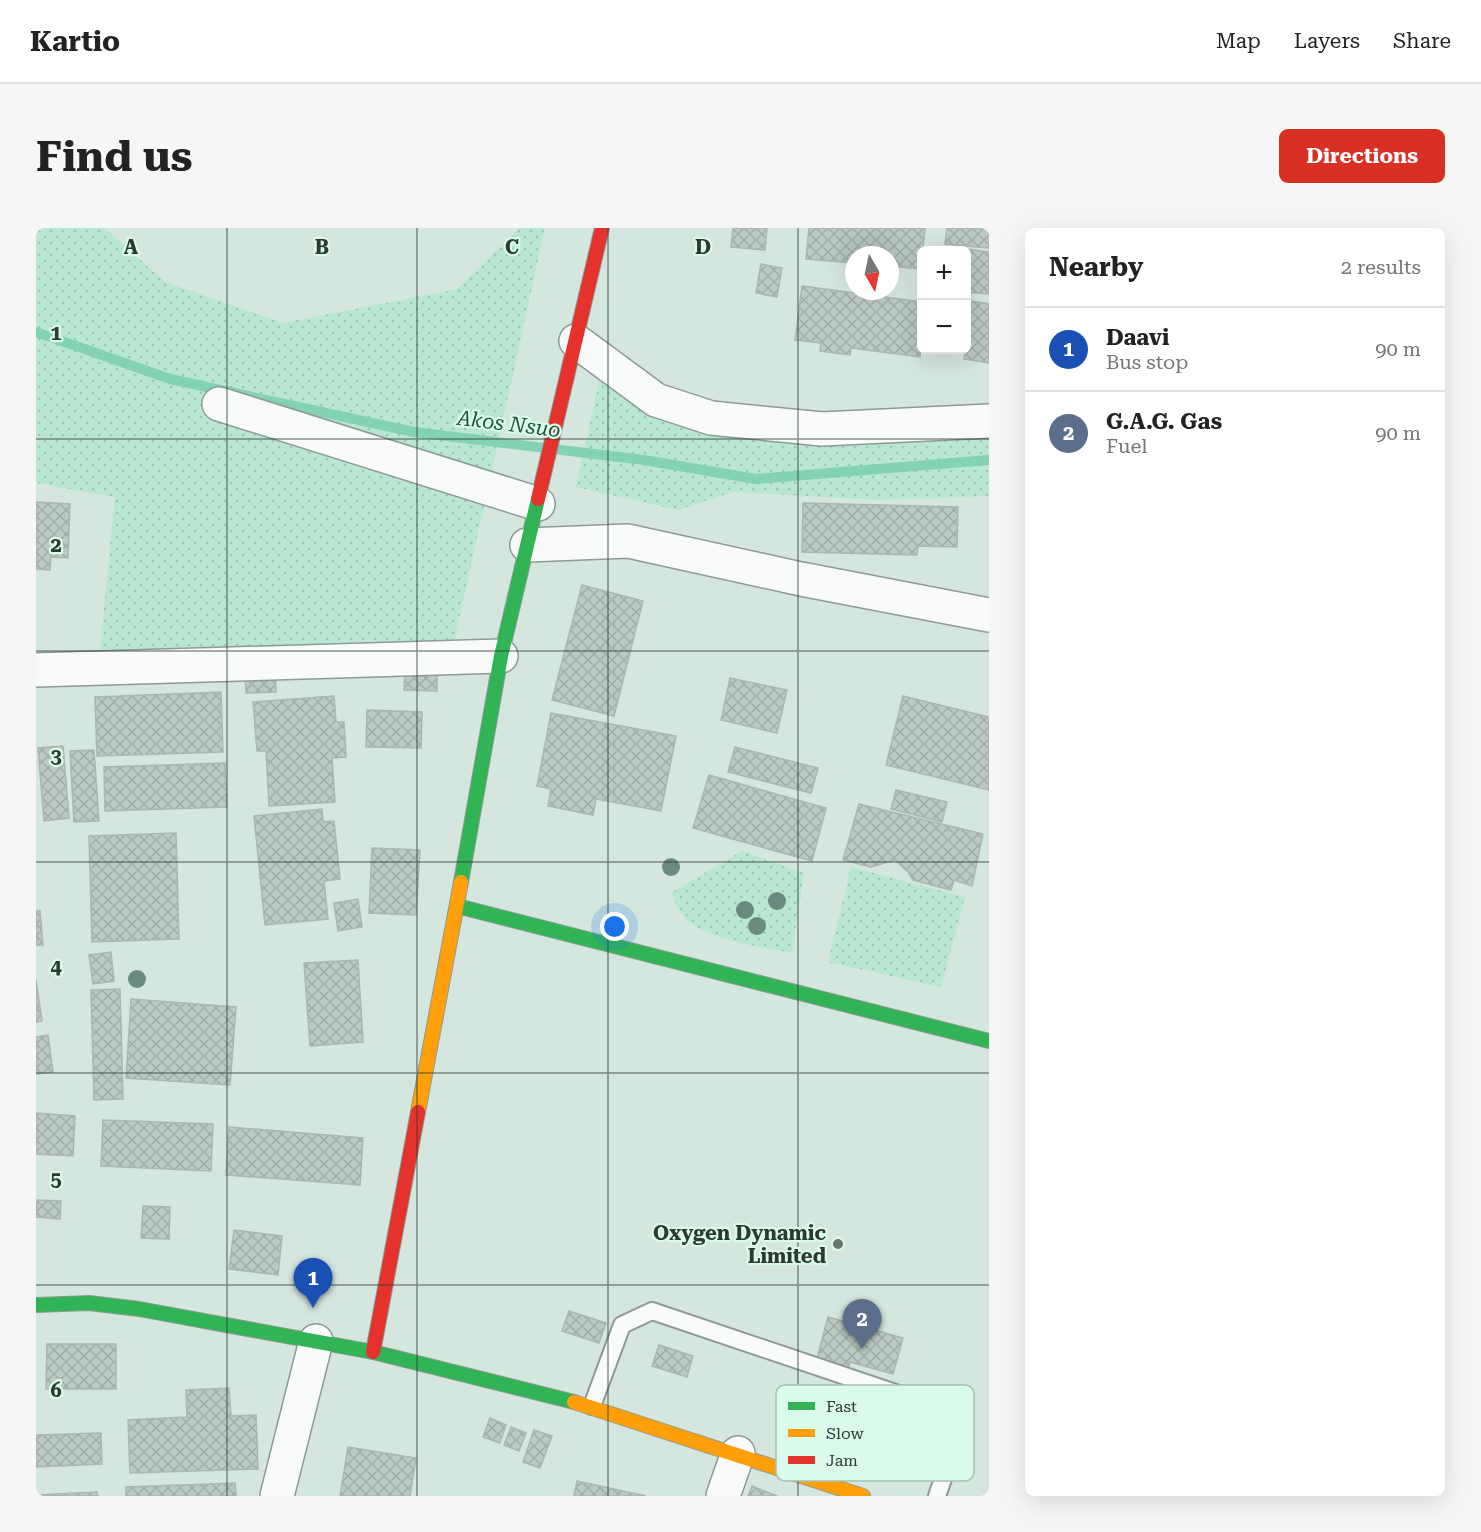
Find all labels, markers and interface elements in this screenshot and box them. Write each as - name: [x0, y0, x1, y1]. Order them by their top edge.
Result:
- text: Kartio: [30, 25, 120, 58]
- text: Map: [1216, 29, 1261, 53]
- text: Layers: [1294, 29, 1360, 53]
- text: Share: [1393, 29, 1451, 53]
- button: Directions: [1279, 129, 1445, 183]
- text: Find us: [36, 132, 193, 181]
- text: A: [124, 235, 139, 259]
- text: B: [315, 235, 329, 259]
- text: C: [505, 235, 519, 259]
- text: D: [695, 235, 711, 259]
- north arrow: [845, 246, 899, 300]
- map controls: [917, 246, 971, 354]
- button: +: [917, 246, 971, 300]
- text: Nearby: [1049, 252, 1143, 282]
- text: 2 results: [1341, 255, 1421, 279]
- button: −: [917, 300, 971, 354]
- text: 1: [50, 321, 62, 345]
- text: Daavi: [1106, 325, 1169, 350]
- text: 1: [1063, 337, 1074, 361]
- text: 90 m: [1375, 337, 1421, 361]
- text: Bus stop: [1106, 350, 1188, 374]
- water label: Akos Nsuo: [454, 406, 562, 442]
- text: G.A.G. Gas: [1106, 409, 1222, 434]
- text: 2: [1063, 421, 1074, 445]
- text: 90 m: [1375, 421, 1421, 445]
- text: Fuel: [1106, 434, 1147, 458]
- text: 2: [50, 533, 62, 557]
- text: 3: [50, 744, 62, 768]
- your location: [600, 912, 629, 941]
- text: 4: [50, 955, 62, 979]
- text: 5: [50, 1167, 62, 1191]
- place label: Oxygen Dynamic Limited: [653, 1221, 827, 1268]
- marker: Oxygen Dynamic Limited: [831, 1237, 845, 1251]
- pin: 1: [294, 1258, 332, 1308]
- pin: 2: [842, 1300, 882, 1349]
- text: 6: [50, 1378, 62, 1402]
- legend: [776, 1385, 974, 1481]
- text: Fast: [826, 1397, 857, 1416]
- text: Slow: [826, 1424, 864, 1443]
- text: Jam: [826, 1451, 858, 1470]

